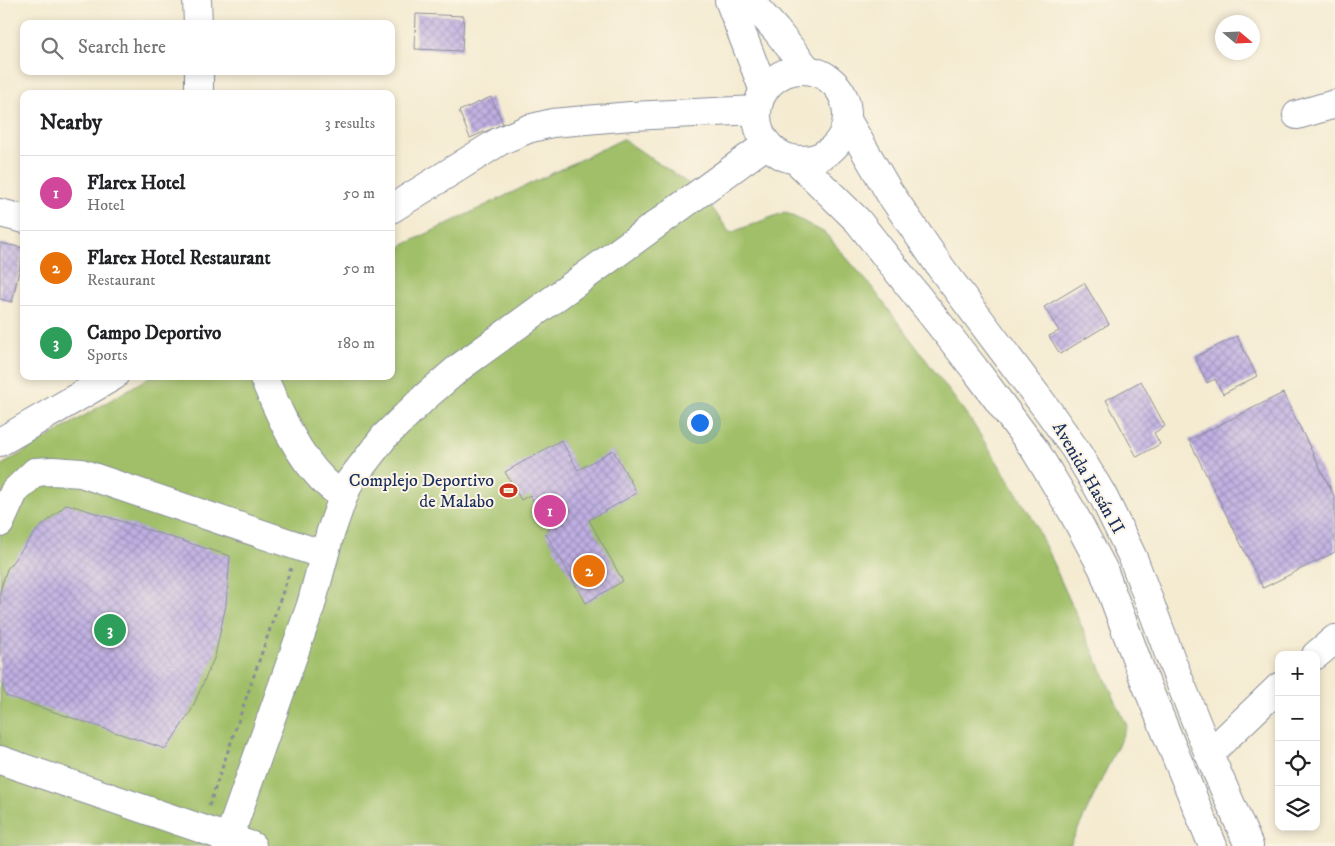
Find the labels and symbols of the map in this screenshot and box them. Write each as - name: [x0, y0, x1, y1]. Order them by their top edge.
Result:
- north arrow: [1215, 15, 1260, 60]
- your location: [687, 410, 713, 436]
- street label: Avenida Hasán II: [1047, 418, 1129, 538]
- place label: Complejo Deportivo de Malabo: [349, 470, 494, 513]
- sports icon: Complejo Deportivo de Malabo: [498, 481, 518, 501]
- pin: 1: [534, 492, 566, 530]
- pin: 2: [573, 552, 605, 590]
- pin: 3: [94, 611, 126, 649]

